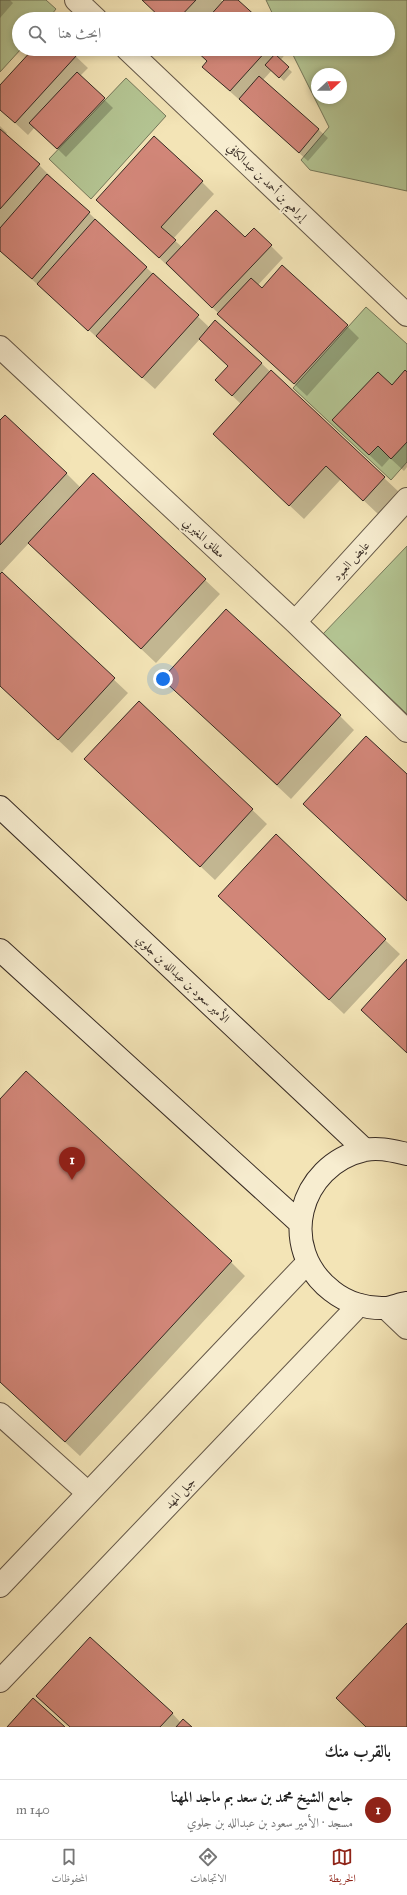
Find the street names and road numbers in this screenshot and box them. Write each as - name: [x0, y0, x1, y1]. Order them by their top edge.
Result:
- street label: إبراهيم بن أحمد بن عبدالكافي: [221, 140, 312, 228]
- street label: مطلق المغيربي: [178, 515, 228, 563]
- street label: عايض العبود: [330, 538, 373, 584]
- street label: الأمير سعود بن عبدالله بن جلوي: [131, 931, 234, 1028]
- street label: جبل المهد: [162, 1474, 200, 1513]

